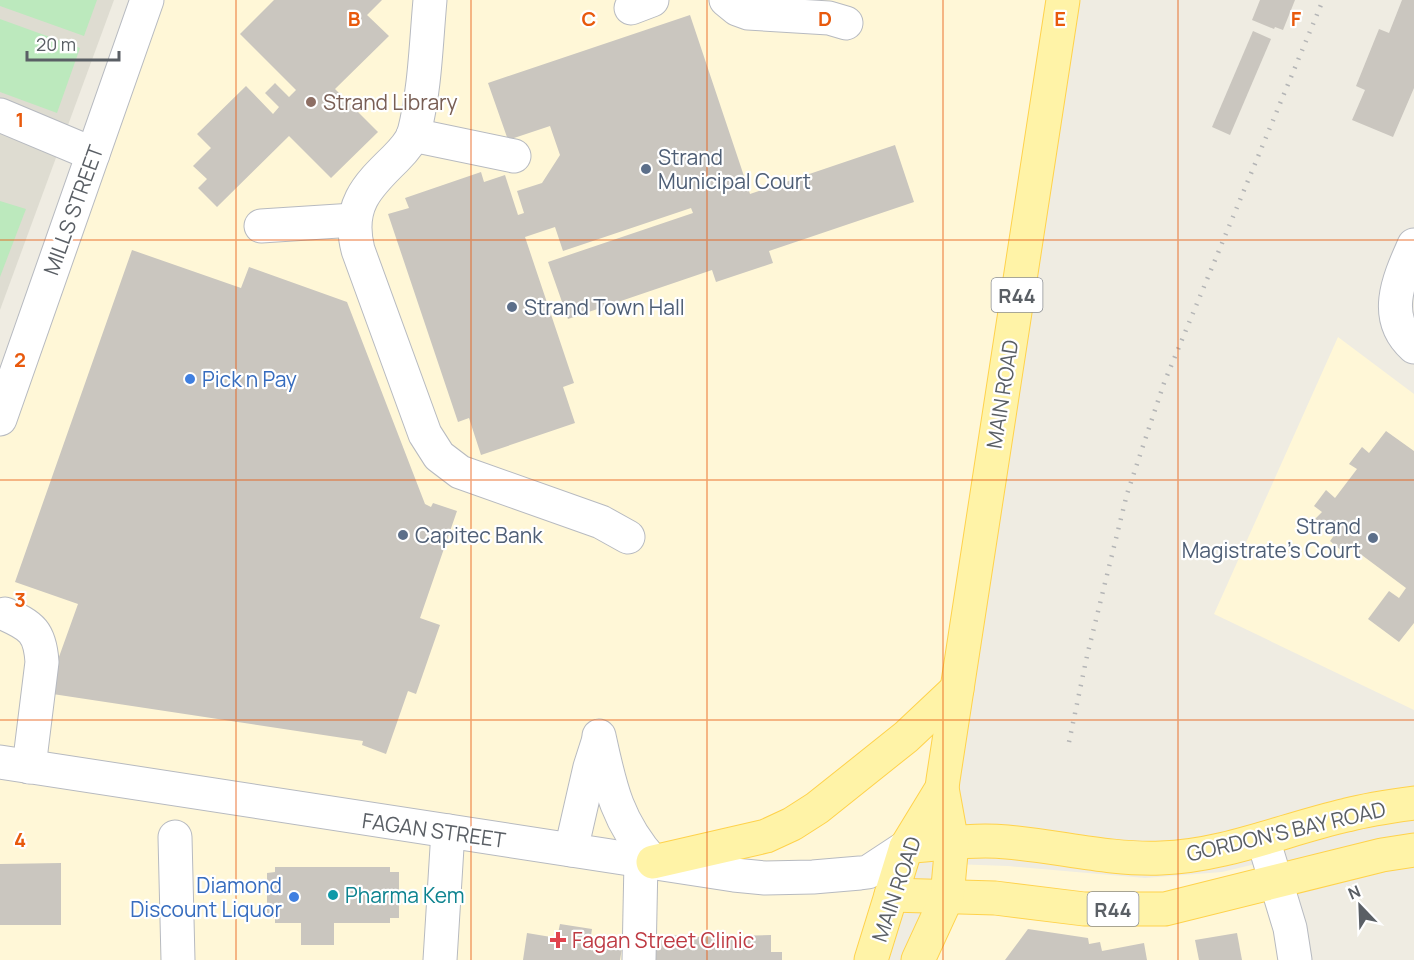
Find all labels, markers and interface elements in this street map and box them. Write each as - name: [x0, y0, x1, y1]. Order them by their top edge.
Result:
- text: B: [348, 5, 361, 32]
- text: C: [582, 5, 596, 32]
- text: D: [818, 5, 832, 32]
- text: E: [1054, 5, 1066, 32]
- text: F: [1291, 5, 1302, 32]
- scale bar: [27, 24, 118, 62]
- text: 20 m: [36, 32, 76, 56]
- place label: Strand Library: [323, 88, 458, 116]
- marker: Strand Library: [304, 95, 318, 109]
- text: 1: [16, 106, 24, 133]
- street label: MILLS STREET: [37, 141, 110, 279]
- place label: Strand Municipal Court: [658, 143, 811, 195]
- marker: Strand Municipal Court: [639, 162, 653, 176]
- road number: R44: [992, 278, 1042, 312]
- place label: Strand Town Hall: [524, 293, 685, 321]
- marker: Strand Town Hall: [505, 300, 519, 314]
- street label: MAIN ROAD: [980, 338, 1024, 450]
- text: 2: [14, 346, 26, 373]
- place label: Pick n Pay: [202, 365, 297, 393]
- marker: Pick n Pay: [183, 372, 197, 386]
- place label: Strand Magistrate's Court: [1182, 512, 1361, 564]
- place label: Capitec Bank: [415, 521, 543, 549]
- marker: Capitec Bank: [396, 528, 410, 542]
- marker: Strand Magistrate's Court: [1366, 531, 1380, 545]
- text: 3: [14, 586, 26, 613]
- street label: GORDON'S BAY ROAD: [1184, 794, 1388, 868]
- street label: FAGAN STREET: [360, 806, 508, 854]
- text: 4: [14, 826, 26, 853]
- street label: MAIN ROAD: [865, 833, 927, 945]
- place label: Diamond Discount Liquor: [130, 871, 282, 923]
- north arrow: [1330, 876, 1390, 936]
- text: N: [1345, 880, 1364, 905]
- place label: Pharma Kem: [345, 881, 464, 909]
- marker: Pharma Kem: [326, 888, 340, 902]
- marker: Diamond Discount Liquor: [287, 890, 301, 904]
- road number: R44: [1088, 892, 1138, 926]
- place label: Fagan Street Clinic: [572, 926, 754, 954]
- marker: Fagan Street Clinic: [549, 931, 567, 949]

